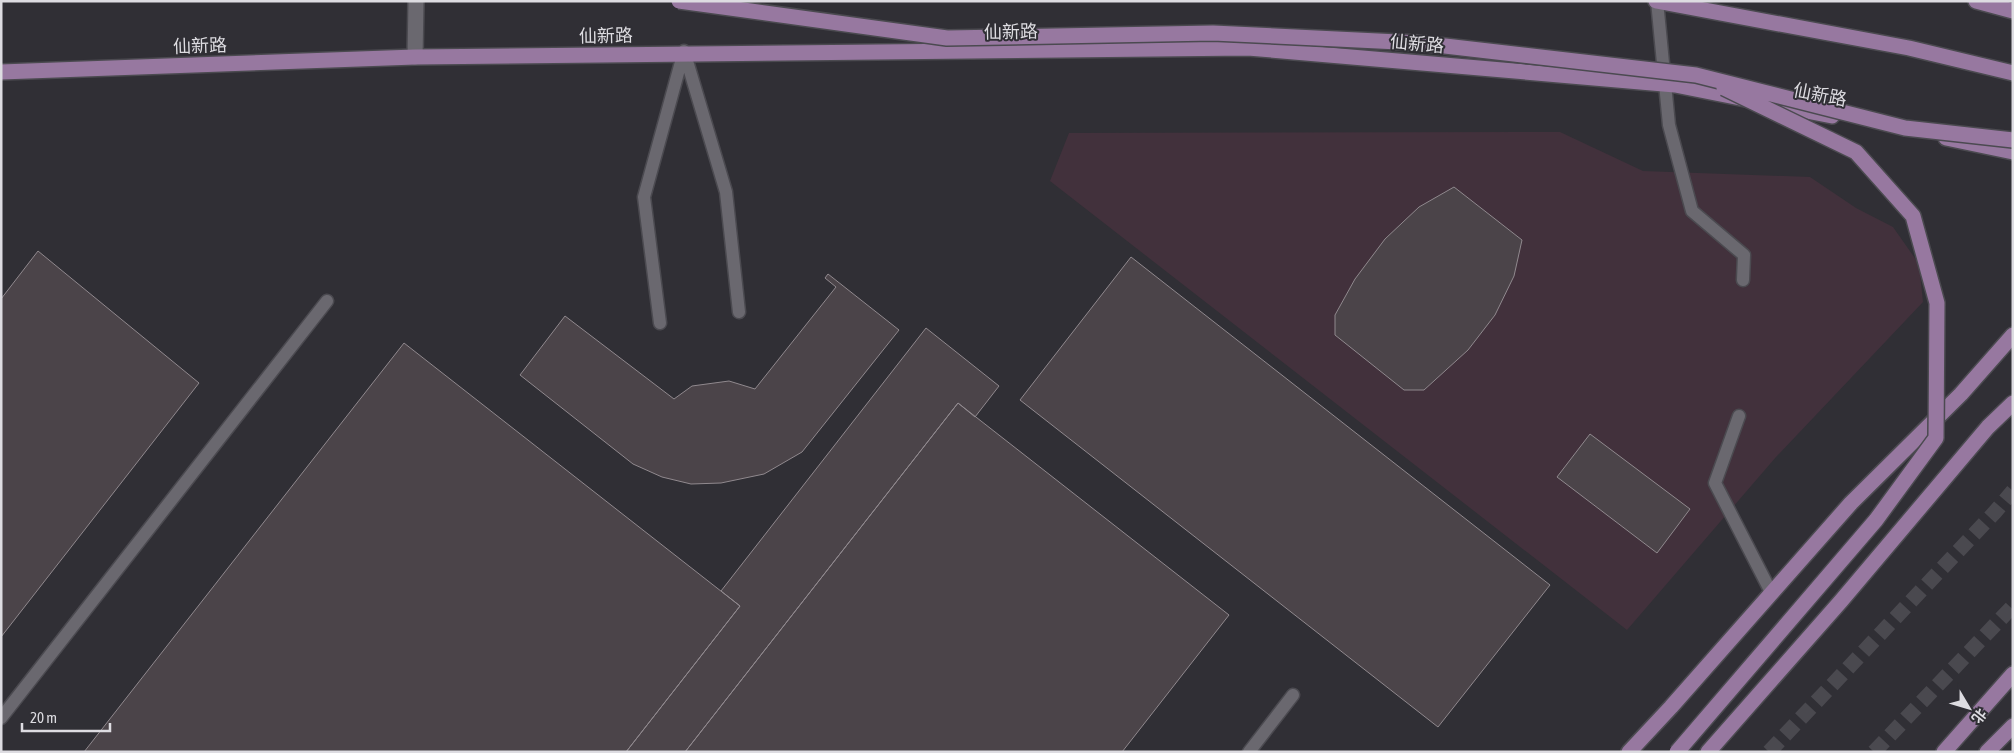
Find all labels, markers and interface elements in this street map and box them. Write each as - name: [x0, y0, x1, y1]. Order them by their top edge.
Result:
- street label: 仙新路: [984, 21, 1038, 42]
- street label: 仙新路: [579, 25, 633, 46]
- street label: 仙新路: [1389, 31, 1445, 56]
- street label: 仙新路: [173, 34, 227, 57]
- street label: 仙新路: [1792, 79, 1849, 110]
- north arrow: [1944, 683, 1994, 733]
- scale bar: [22, 700, 110, 732]
- text: 北: [1969, 706, 1990, 726]
- text: 20 m: [30, 709, 57, 726]

